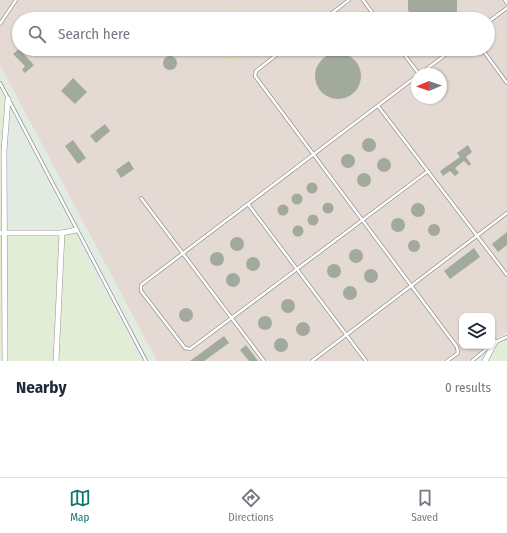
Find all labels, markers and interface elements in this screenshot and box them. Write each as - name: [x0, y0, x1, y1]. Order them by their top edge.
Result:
- search box: [12, 12, 495, 56]
- icon: search: [26, 23, 48, 45]
- text: Search here: [58, 25, 130, 43]
- north arrow: [411, 68, 447, 104]
- map controls: [459, 313, 495, 349]
- button: layers: [459, 313, 495, 349]
- text: Nearby: [16, 377, 67, 398]
- text: 0 results: [445, 380, 491, 395]
- tab: Map: [69, 487, 91, 524]
- tab: Directions: [228, 487, 274, 524]
- tab: Saved: [411, 487, 438, 524]

